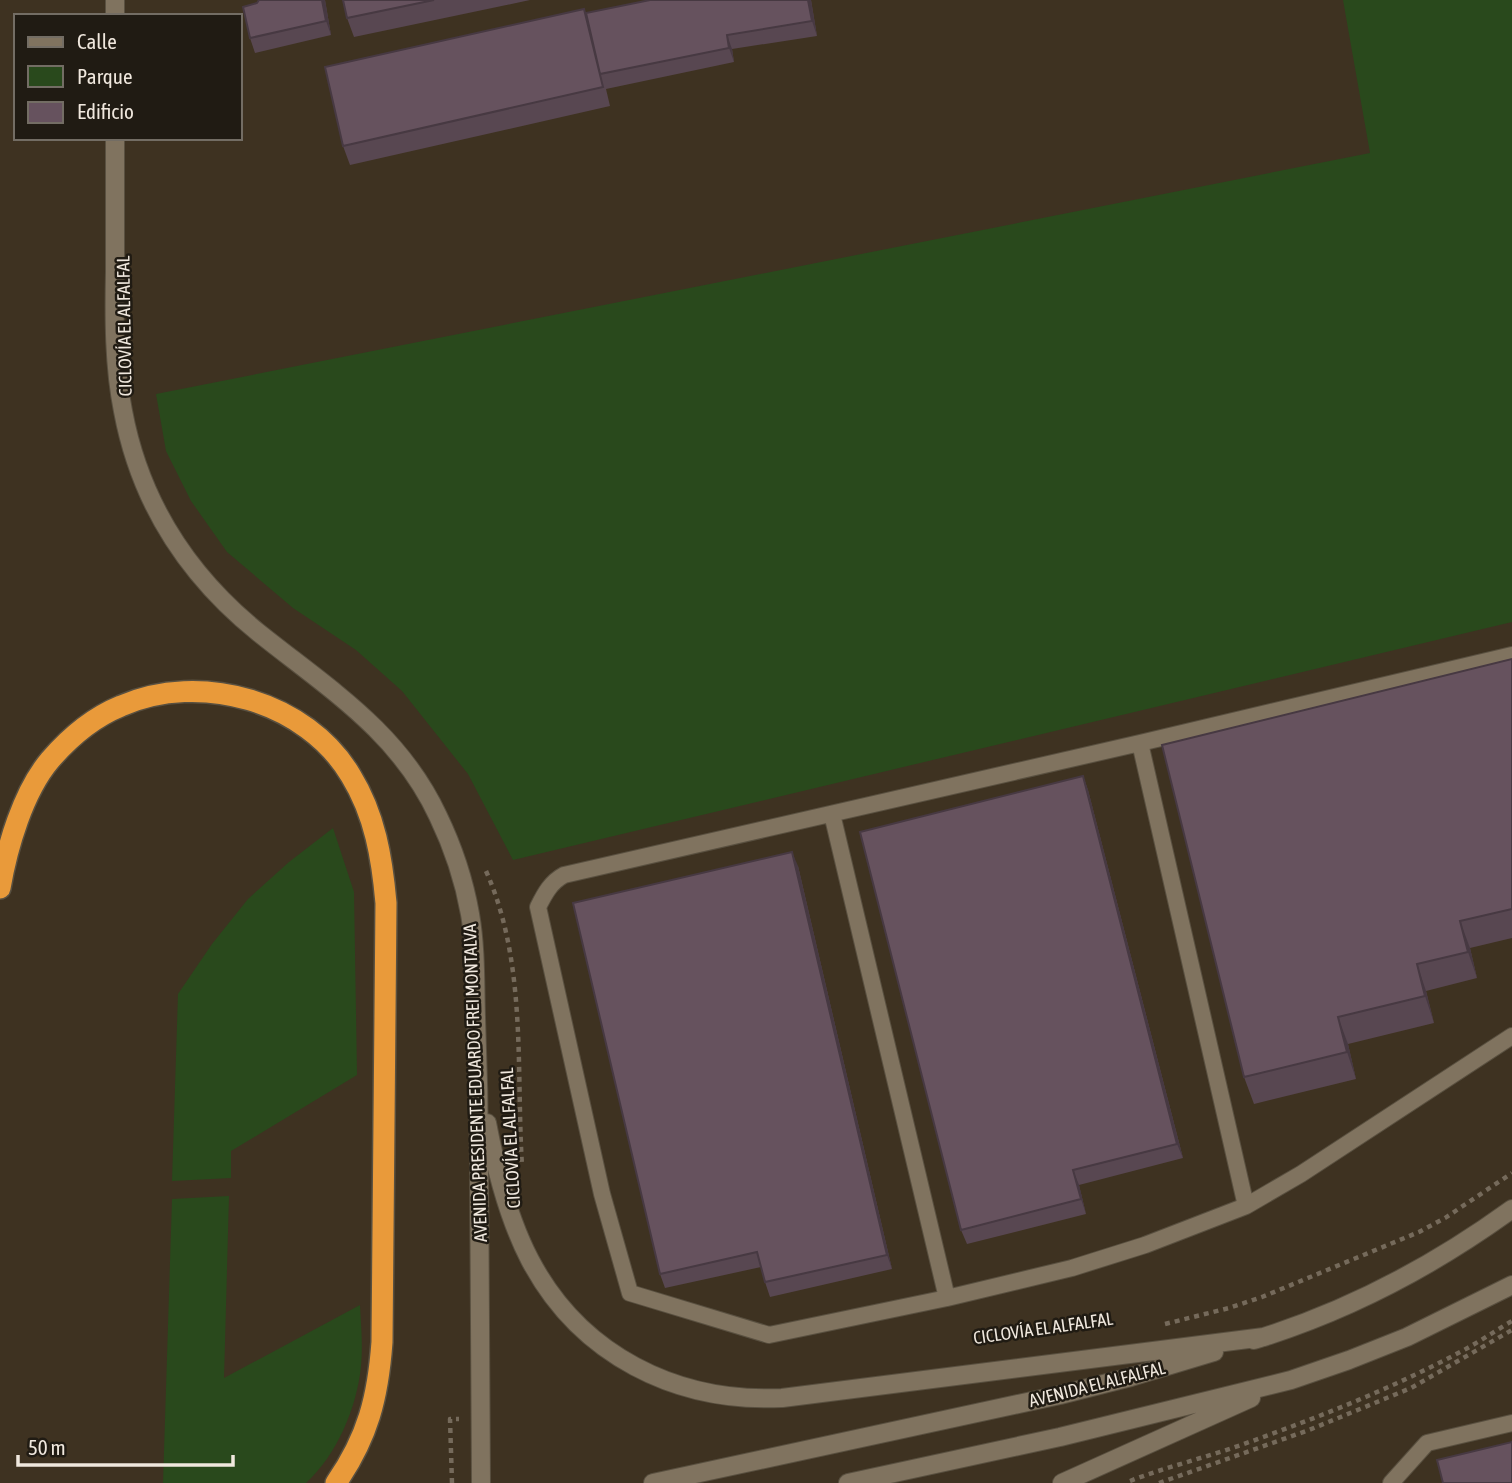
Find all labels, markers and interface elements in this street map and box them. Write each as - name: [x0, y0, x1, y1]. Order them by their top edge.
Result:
- legend: [14, 14, 242, 140]
- text: Calle: [77, 29, 117, 53]
- text: Parque: [77, 64, 132, 88]
- text: Edificio: [77, 99, 134, 123]
- street label: CICLOVÍA EL ALFALFAL: [112, 255, 136, 397]
- street label: AVENIDA PRESIDENTE EDUARDO FREI MONTALVA: [459, 923, 491, 1242]
- street label: CICLOVÍA EL ALFALFAL: [496, 1067, 524, 1209]
- street label: CICLOVÍA EL ALFALFAL: [972, 1308, 1114, 1348]
- street label: AVENIDA EL ALFALFAL: [1027, 1357, 1167, 1411]
- scale bar: [18, 1424, 233, 1468]
- text: 50 m: [28, 1435, 66, 1459]

